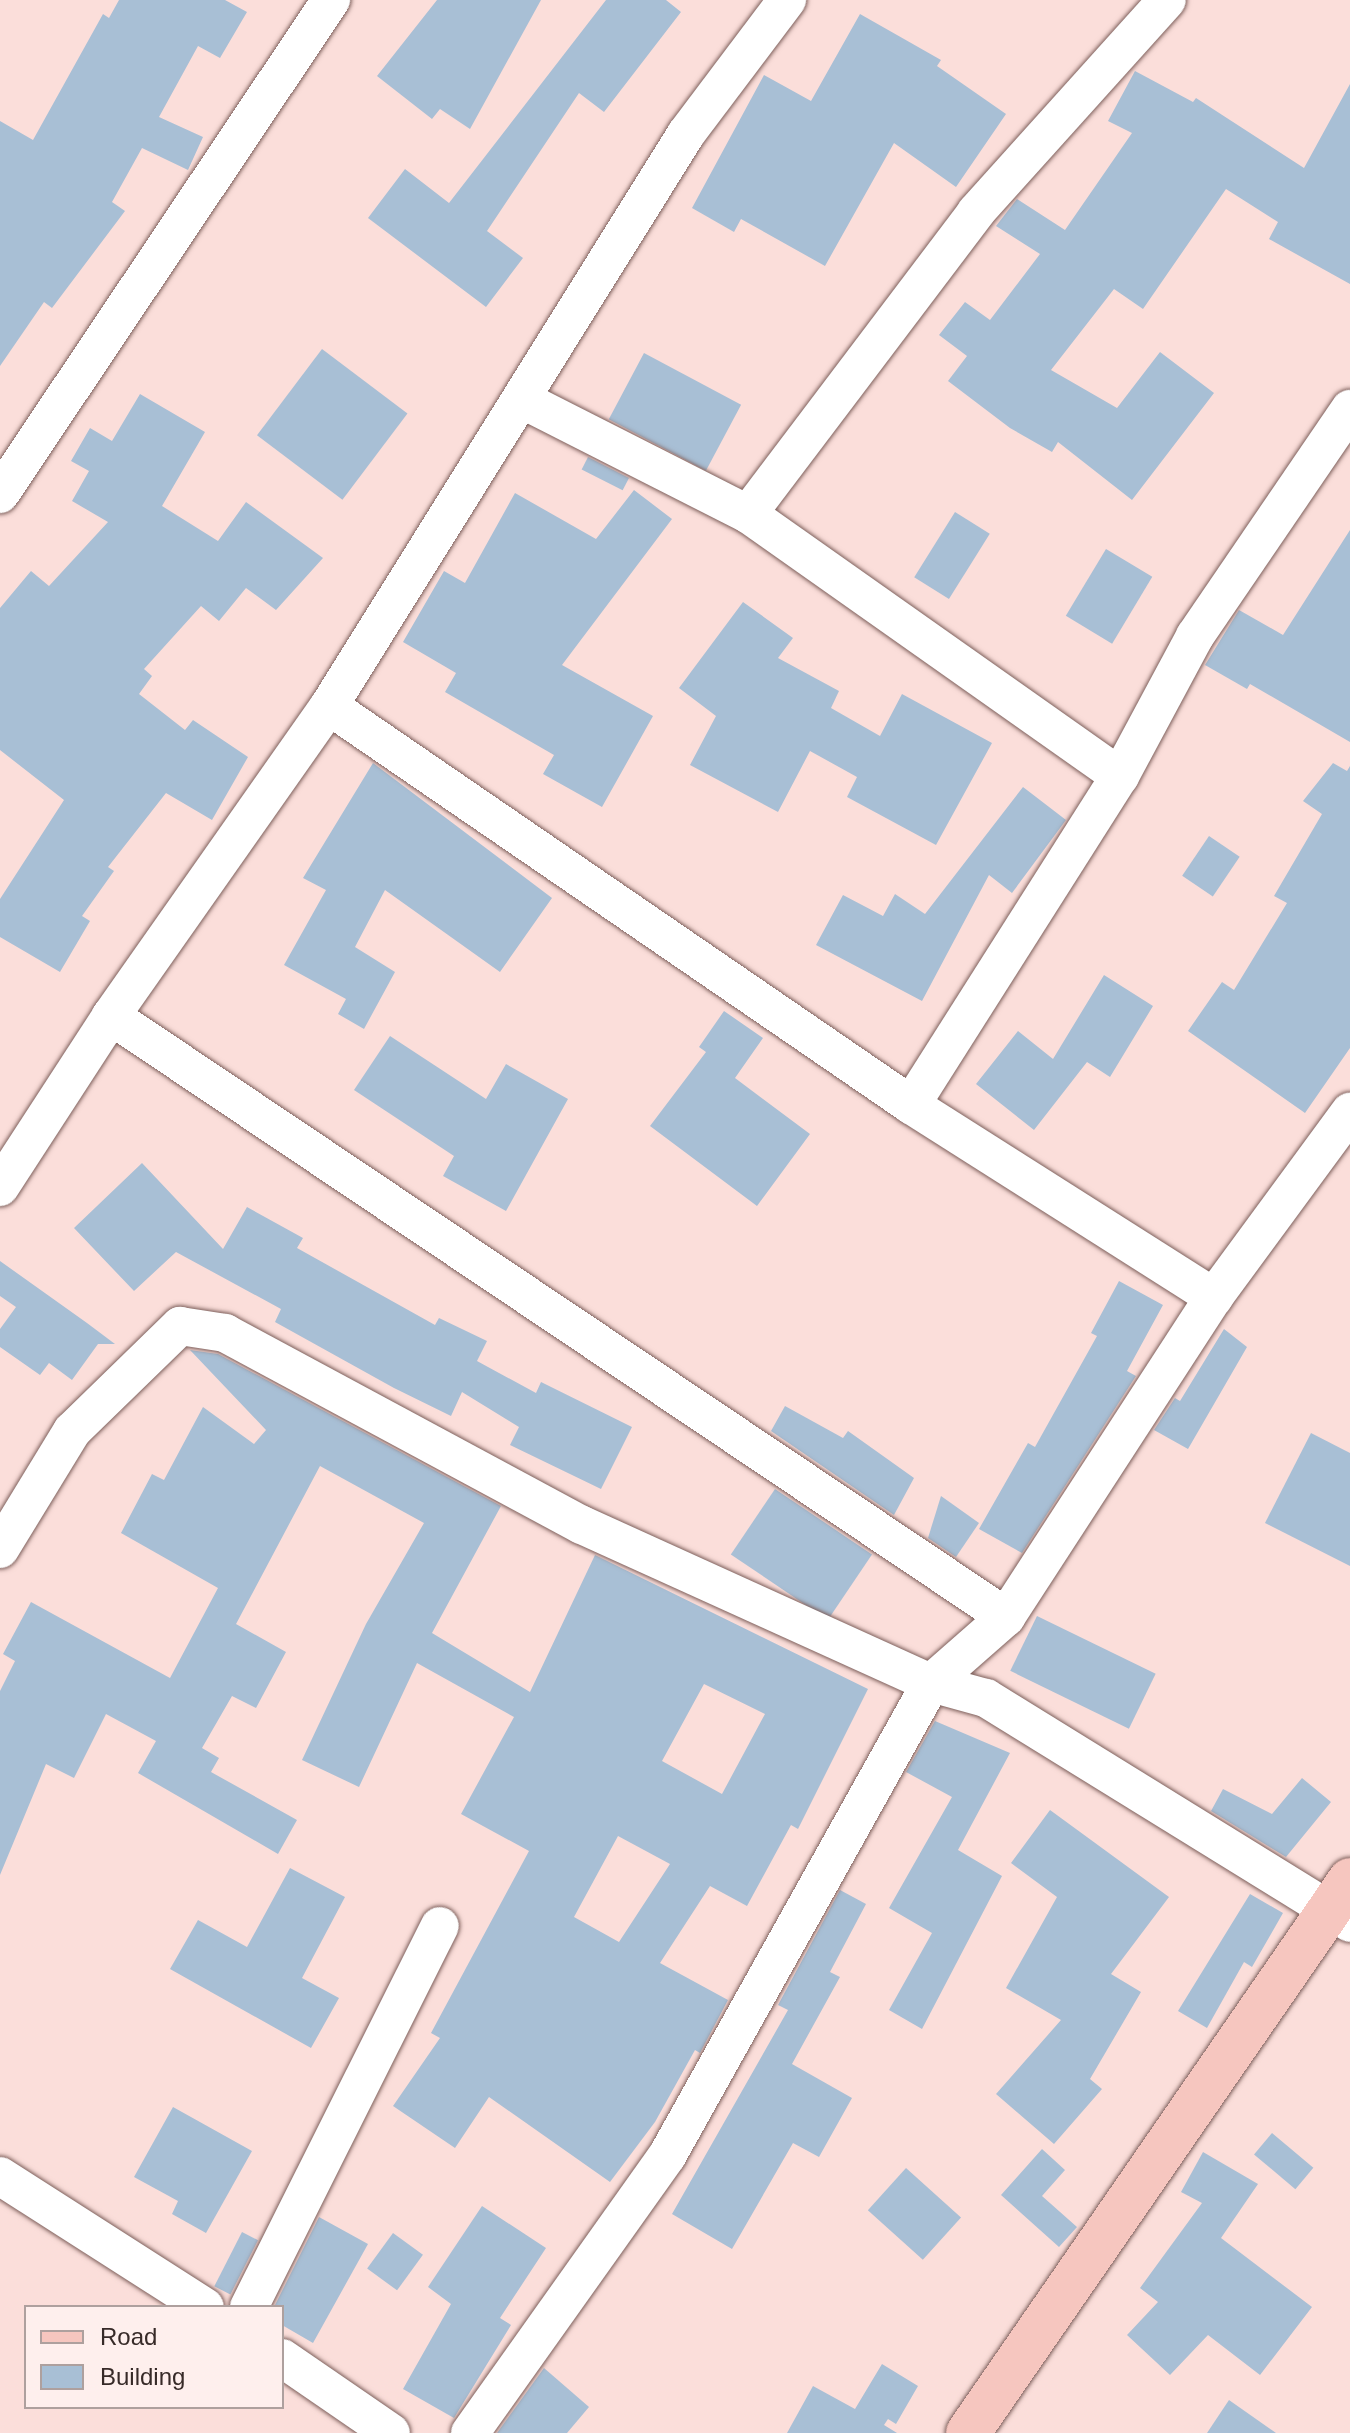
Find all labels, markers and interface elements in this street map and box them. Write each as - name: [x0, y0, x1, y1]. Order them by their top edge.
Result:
- legend: [24, 2305, 284, 2409]
- text: Road: [100, 2323, 157, 2350]
- text: Building: [100, 2363, 185, 2390]

